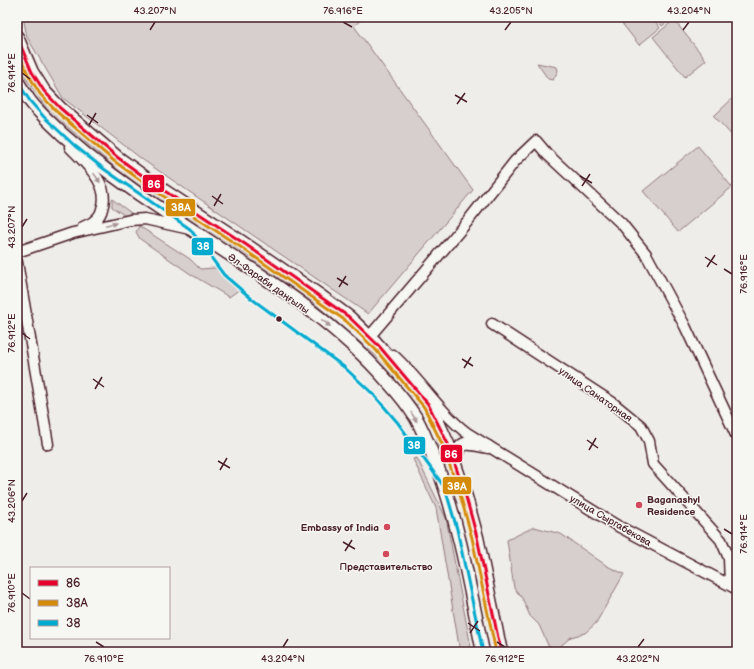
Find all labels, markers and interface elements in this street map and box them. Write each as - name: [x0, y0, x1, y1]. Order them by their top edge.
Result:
- text: 43.207°N: [133, 5, 177, 17]
- text: 76.916°E: [323, 5, 363, 17]
- text: 43.205°N: [489, 5, 533, 17]
- text: 43.204°N: [667, 5, 711, 17]
- text: 76.914°E: [6, 53, 18, 93]
- one-way arrow: [93, 172, 101, 183]
- line badge: 86: [142, 174, 165, 193]
- text: 86: [147, 178, 161, 191]
- line badge: 38А: [165, 198, 196, 217]
- text: 38А: [171, 201, 191, 214]
- text: 43.207°N: [6, 205, 18, 249]
- one-way arrow: [105, 221, 117, 227]
- line badge: 38: [191, 237, 214, 256]
- text: 38: [196, 240, 210, 253]
- street label: Әл-Фараби даңғылы: [225, 251, 312, 317]
- text: 76.916°E: [738, 254, 750, 294]
- text: 76.912°E: [6, 313, 18, 353]
- unlabelled marker: [274, 314, 284, 324]
- one-way arrow: [320, 318, 331, 327]
- street label: улица Санаторная: [556, 365, 635, 425]
- one-way arrow: [411, 411, 418, 423]
- line badge: 38: [403, 436, 426, 455]
- text: 38: [407, 439, 421, 452]
- line badge: 86: [440, 444, 463, 463]
- text: 86: [444, 448, 458, 461]
- line badge: 38А: [442, 476, 472, 495]
- text: 43.206°N: [6, 479, 18, 523]
- text: 38А: [447, 480, 467, 493]
- street label: улица Сыргабекова: [568, 493, 653, 549]
- place label: Baganashyl Residence: [647, 494, 700, 518]
- marker: Baganashyl Residence: [634, 500, 644, 510]
- text: 76.914°E: [738, 514, 750, 554]
- place label: Embassy of India: [301, 522, 379, 534]
- marker: Embassy of India: [382, 522, 392, 532]
- marker: Представительство: [381, 549, 391, 559]
- place label: Представительство: [339, 561, 433, 573]
- legend: [30, 567, 170, 639]
- text: 76.910°E: [6, 573, 18, 613]
- text: 86: [66, 576, 80, 591]
- text: 38А: [66, 596, 88, 611]
- text: 38: [66, 616, 80, 631]
- text: 76.910°E: [84, 653, 124, 665]
- text: 43.204°N: [261, 653, 305, 665]
- text: 76.912°E: [485, 653, 525, 665]
- text: 43.202°N: [616, 653, 660, 665]

